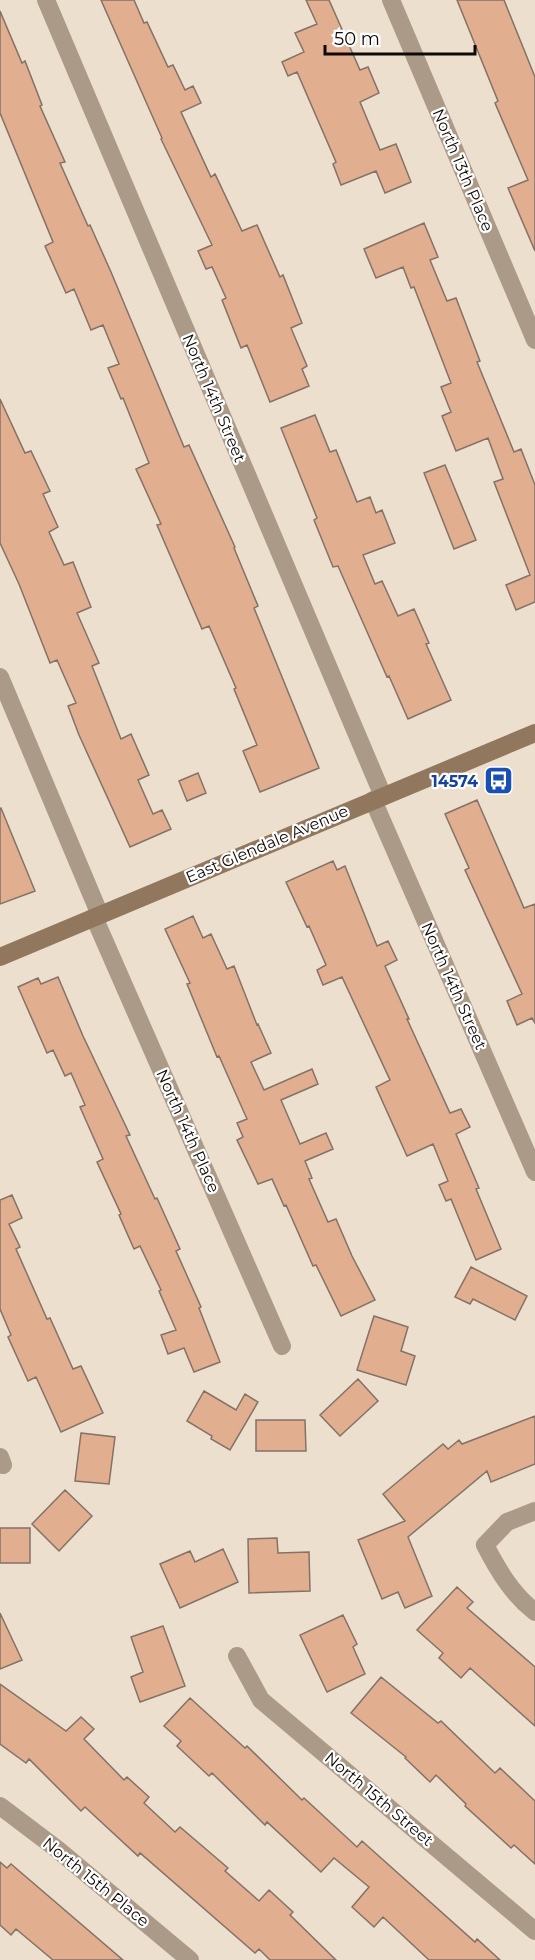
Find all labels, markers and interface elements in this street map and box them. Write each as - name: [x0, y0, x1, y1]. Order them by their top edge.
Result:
- scale bar: [325, 18, 475, 56]
- text: 50 m: [334, 28, 380, 50]
- street label: North 13th Place: [429, 106, 497, 234]
- street label: North 14th Street: [178, 331, 250, 465]
- bus stop icon: 14574: [483, 765, 515, 797]
- place label: 14574: [431, 772, 478, 791]
- street label: East Glendale Avenue: [183, 801, 351, 887]
- street label: North 14th Street: [417, 919, 491, 1053]
- street label: North 14th Place: [152, 1066, 224, 1196]
- street label: North 15th Street: [321, 1748, 438, 1850]
- street label: North 15th Place: [39, 1833, 153, 1931]

